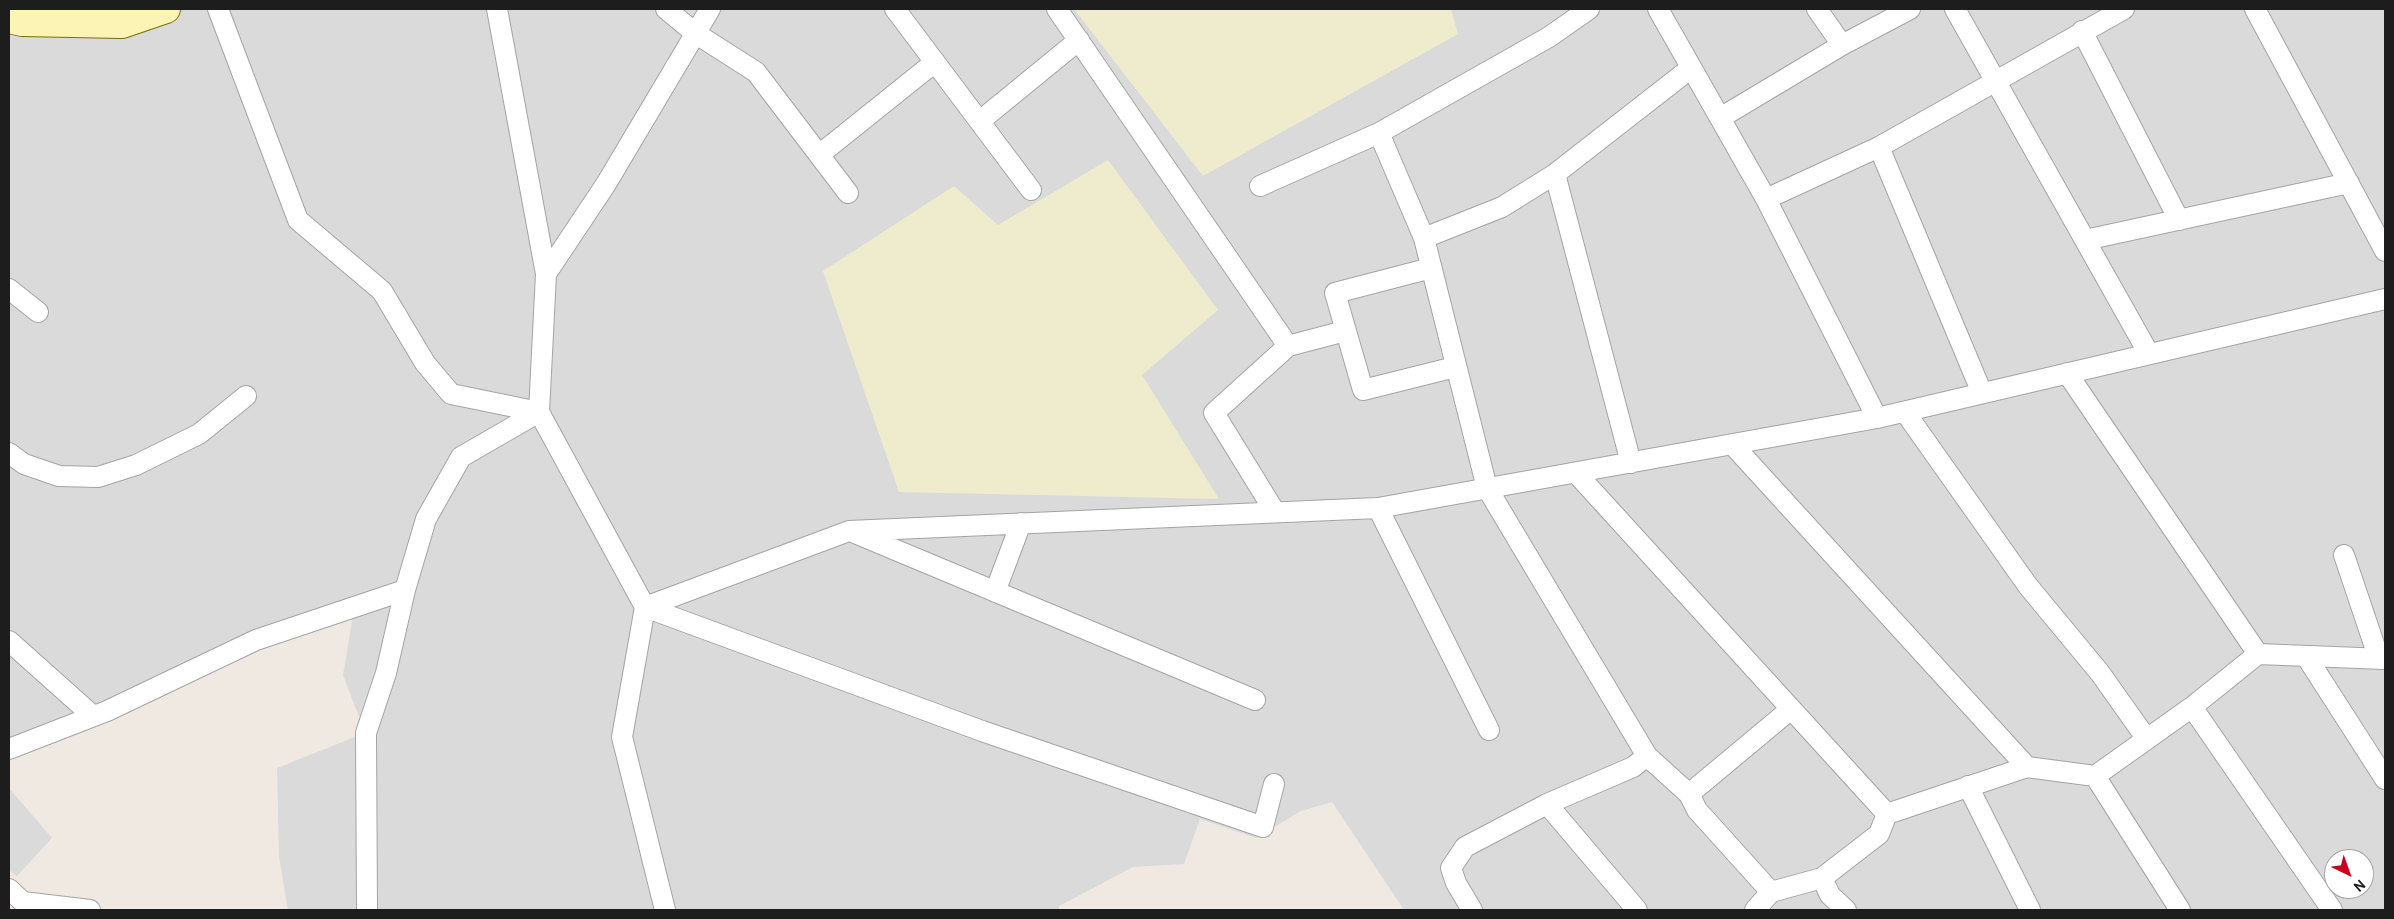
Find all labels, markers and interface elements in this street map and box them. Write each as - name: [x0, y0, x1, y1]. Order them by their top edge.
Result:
- north arrow: [2324, 849, 2374, 899]
- text: N: [2349, 875, 2368, 894]

